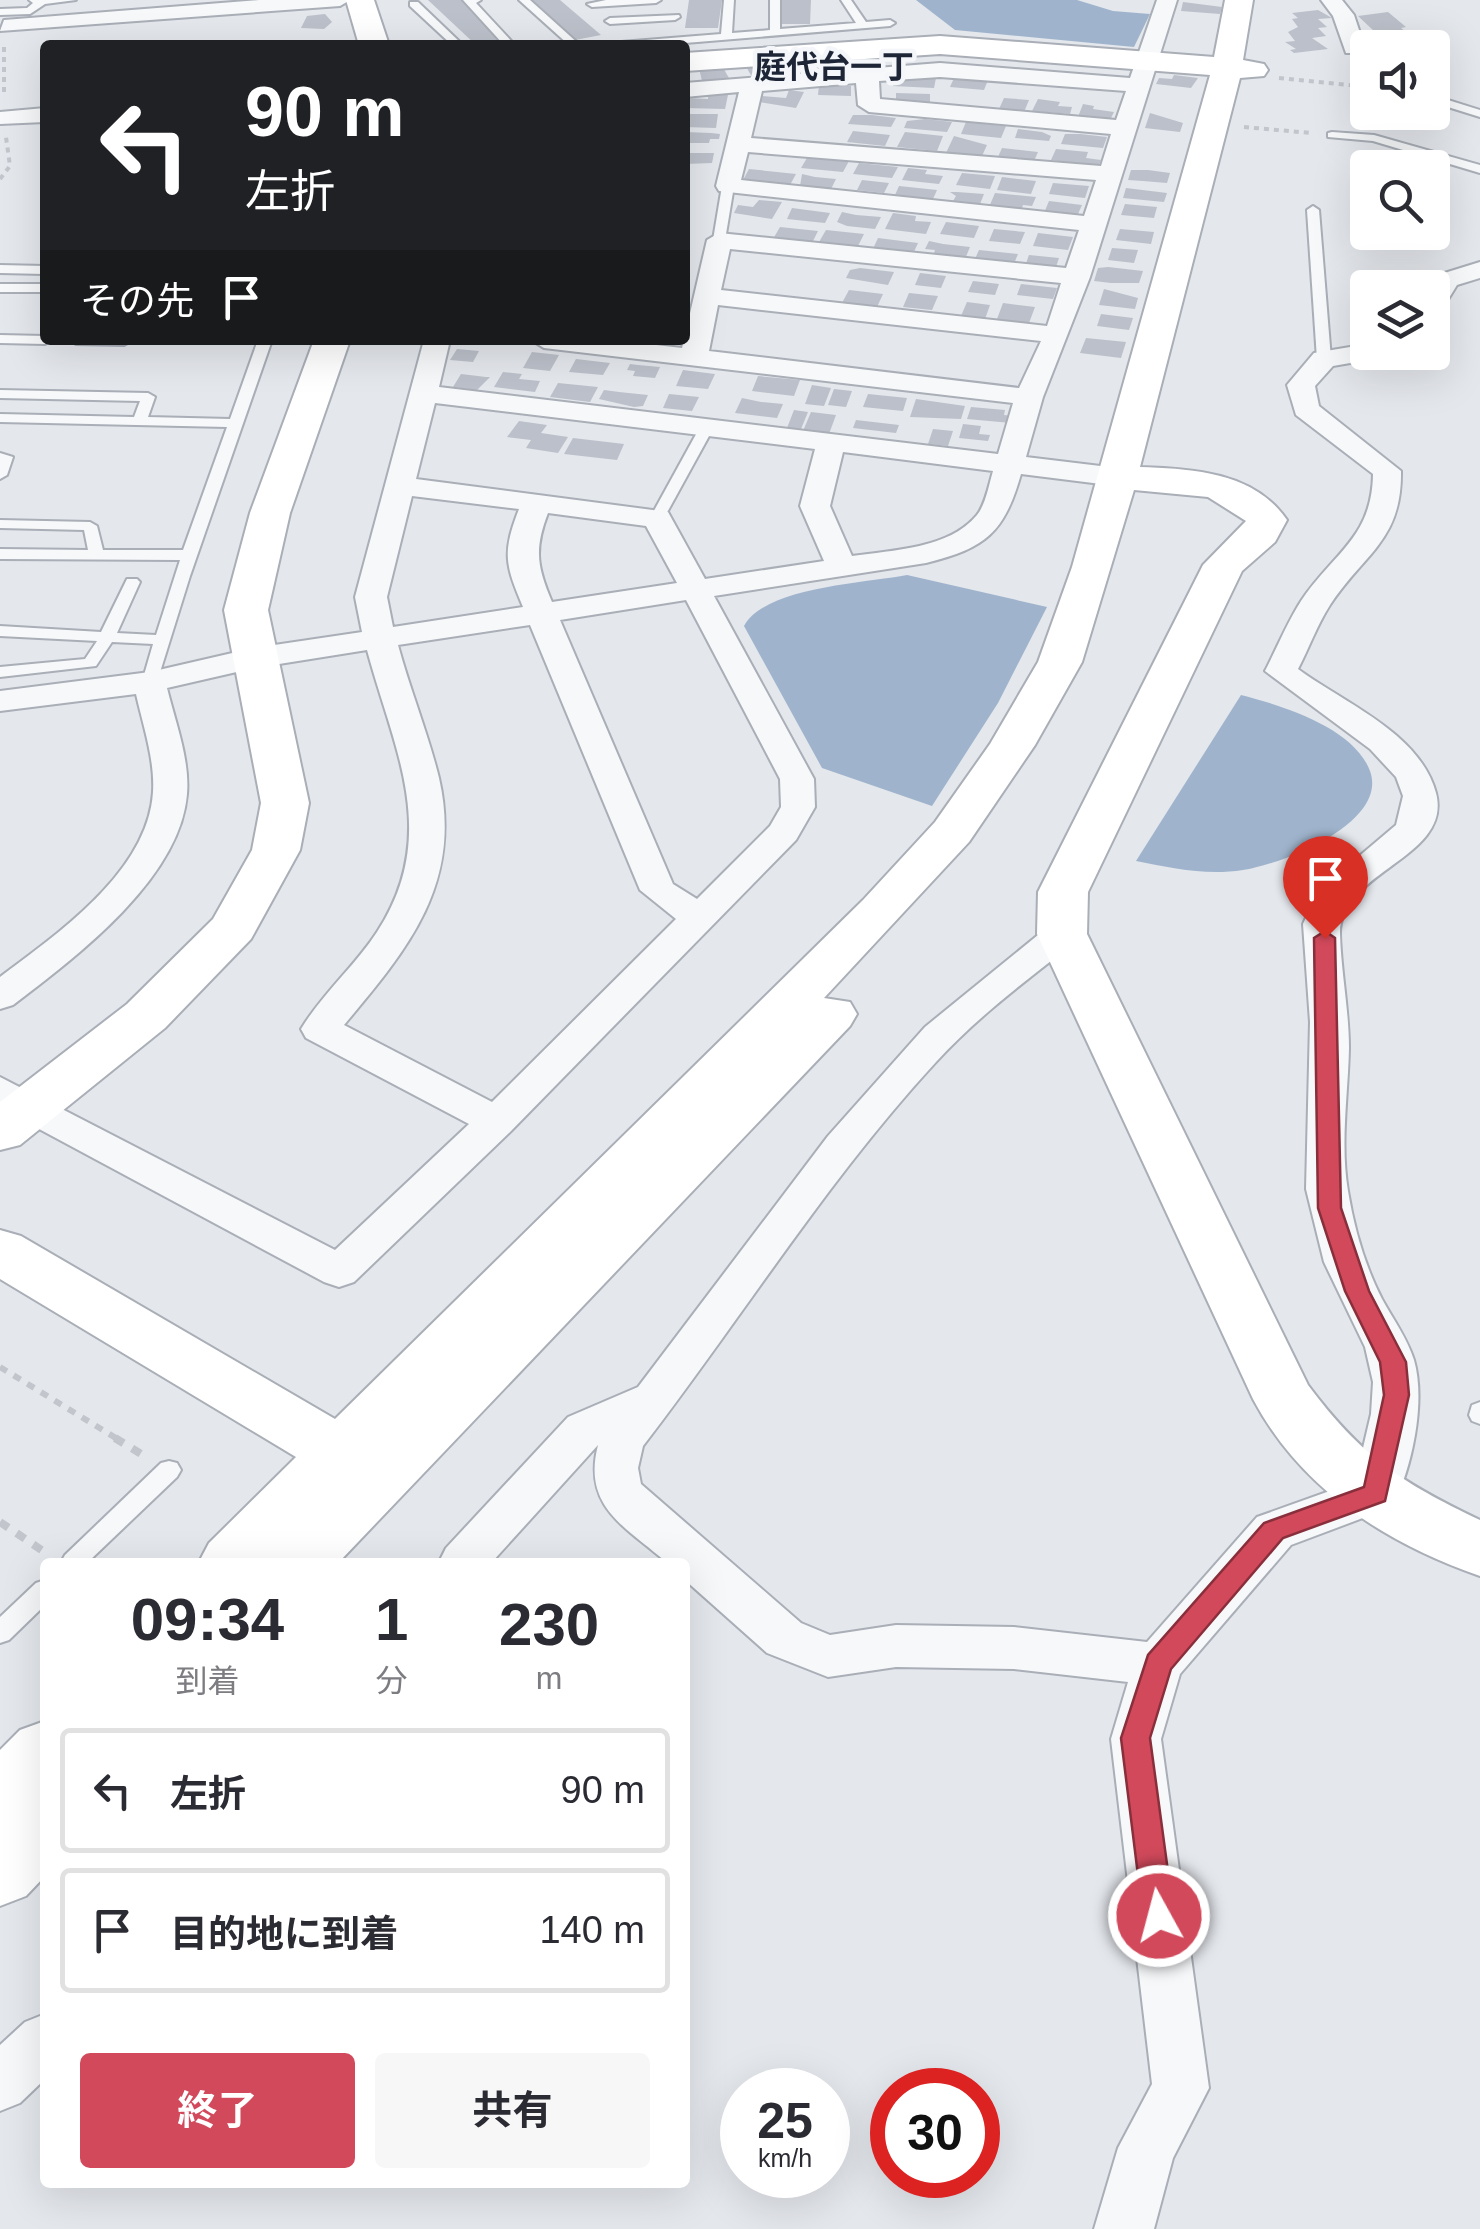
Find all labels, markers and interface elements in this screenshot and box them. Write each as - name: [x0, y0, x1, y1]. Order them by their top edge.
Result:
- map controls: [1350, 30, 1450, 370]
- button: sound: [1350, 30, 1450, 130]
- district label: 庭代台一丁: [754, 49, 914, 85]
- text: 90 m: [245, 73, 405, 151]
- icon: left: [80, 80, 210, 210]
- button: search: [1350, 150, 1450, 250]
- text: 左折: [245, 166, 335, 217]
- icon: arrive: [214, 270, 269, 325]
- button: layers: [1350, 270, 1450, 370]
- text: その先: [80, 280, 194, 322]
- pin: [1283, 836, 1368, 939]
- icon: arrive: [1298, 851, 1353, 906]
- text: 09:34: [131, 1586, 284, 1653]
- text: 1: [375, 1586, 408, 1653]
- text: 230: [499, 1591, 599, 1658]
- text: m: [536, 1660, 562, 1696]
- text: 到着: [175, 1663, 239, 1699]
- text: 分: [376, 1663, 408, 1699]
- icon: left: [85, 1763, 140, 1818]
- text: 90 m: [561, 1769, 645, 1811]
- text: 左折: [170, 1773, 246, 1815]
- position arrow: [1107, 1864, 1211, 1968]
- icon: arrive: [85, 1903, 140, 1958]
- text: 140 m: [539, 1909, 645, 1951]
- text: 目的地に到着: [170, 1913, 398, 1955]
- button: 終了: [80, 2053, 355, 2168]
- button: 共有: [375, 2053, 650, 2168]
- speed limit sign: 30: [870, 2068, 1000, 2198]
- text: 25: [757, 2093, 813, 2149]
- text: km/h: [758, 2144, 812, 2172]

